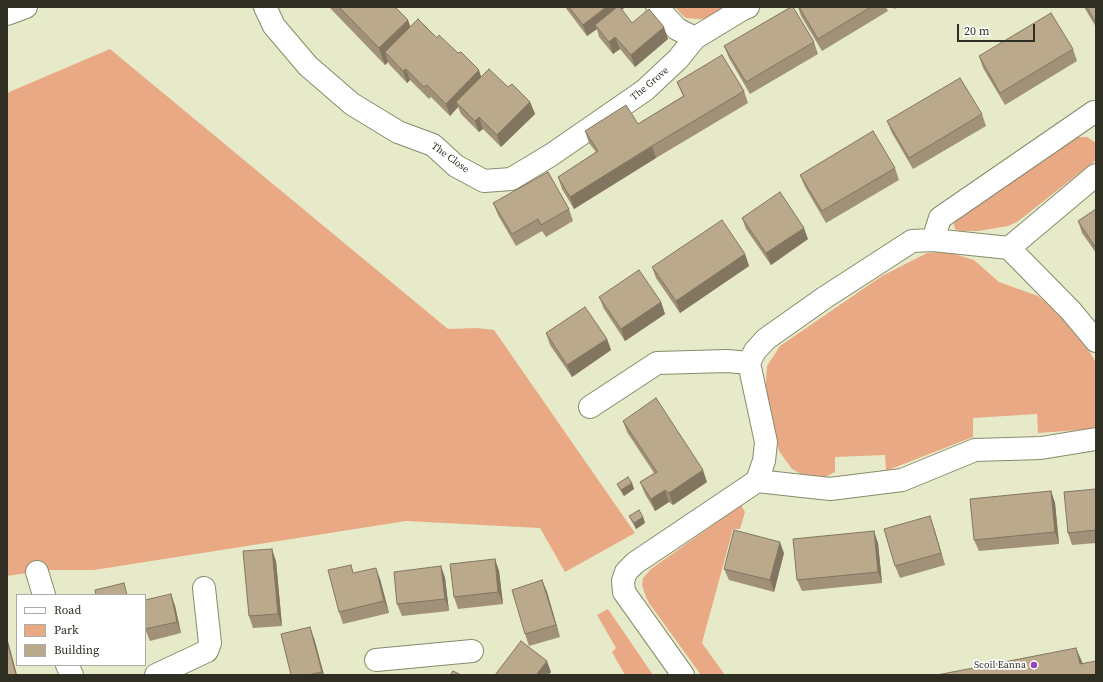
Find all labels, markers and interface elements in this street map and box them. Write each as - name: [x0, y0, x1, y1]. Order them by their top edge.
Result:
- scale bar: [959, 16, 1037, 42]
- text: 20 m: [964, 23, 990, 39]
- street label: The Grove: [629, 65, 671, 103]
- street label: The Close: [429, 140, 471, 176]
- legend: [16, 594, 146, 666]
- text: Road: [54, 602, 81, 618]
- text: Park: [54, 622, 79, 638]
- text: Building: [54, 642, 99, 658]
- place label: Scoil Eanna: [974, 659, 1026, 671]
- marker: Scoil Eanna: [1029, 660, 1039, 670]

